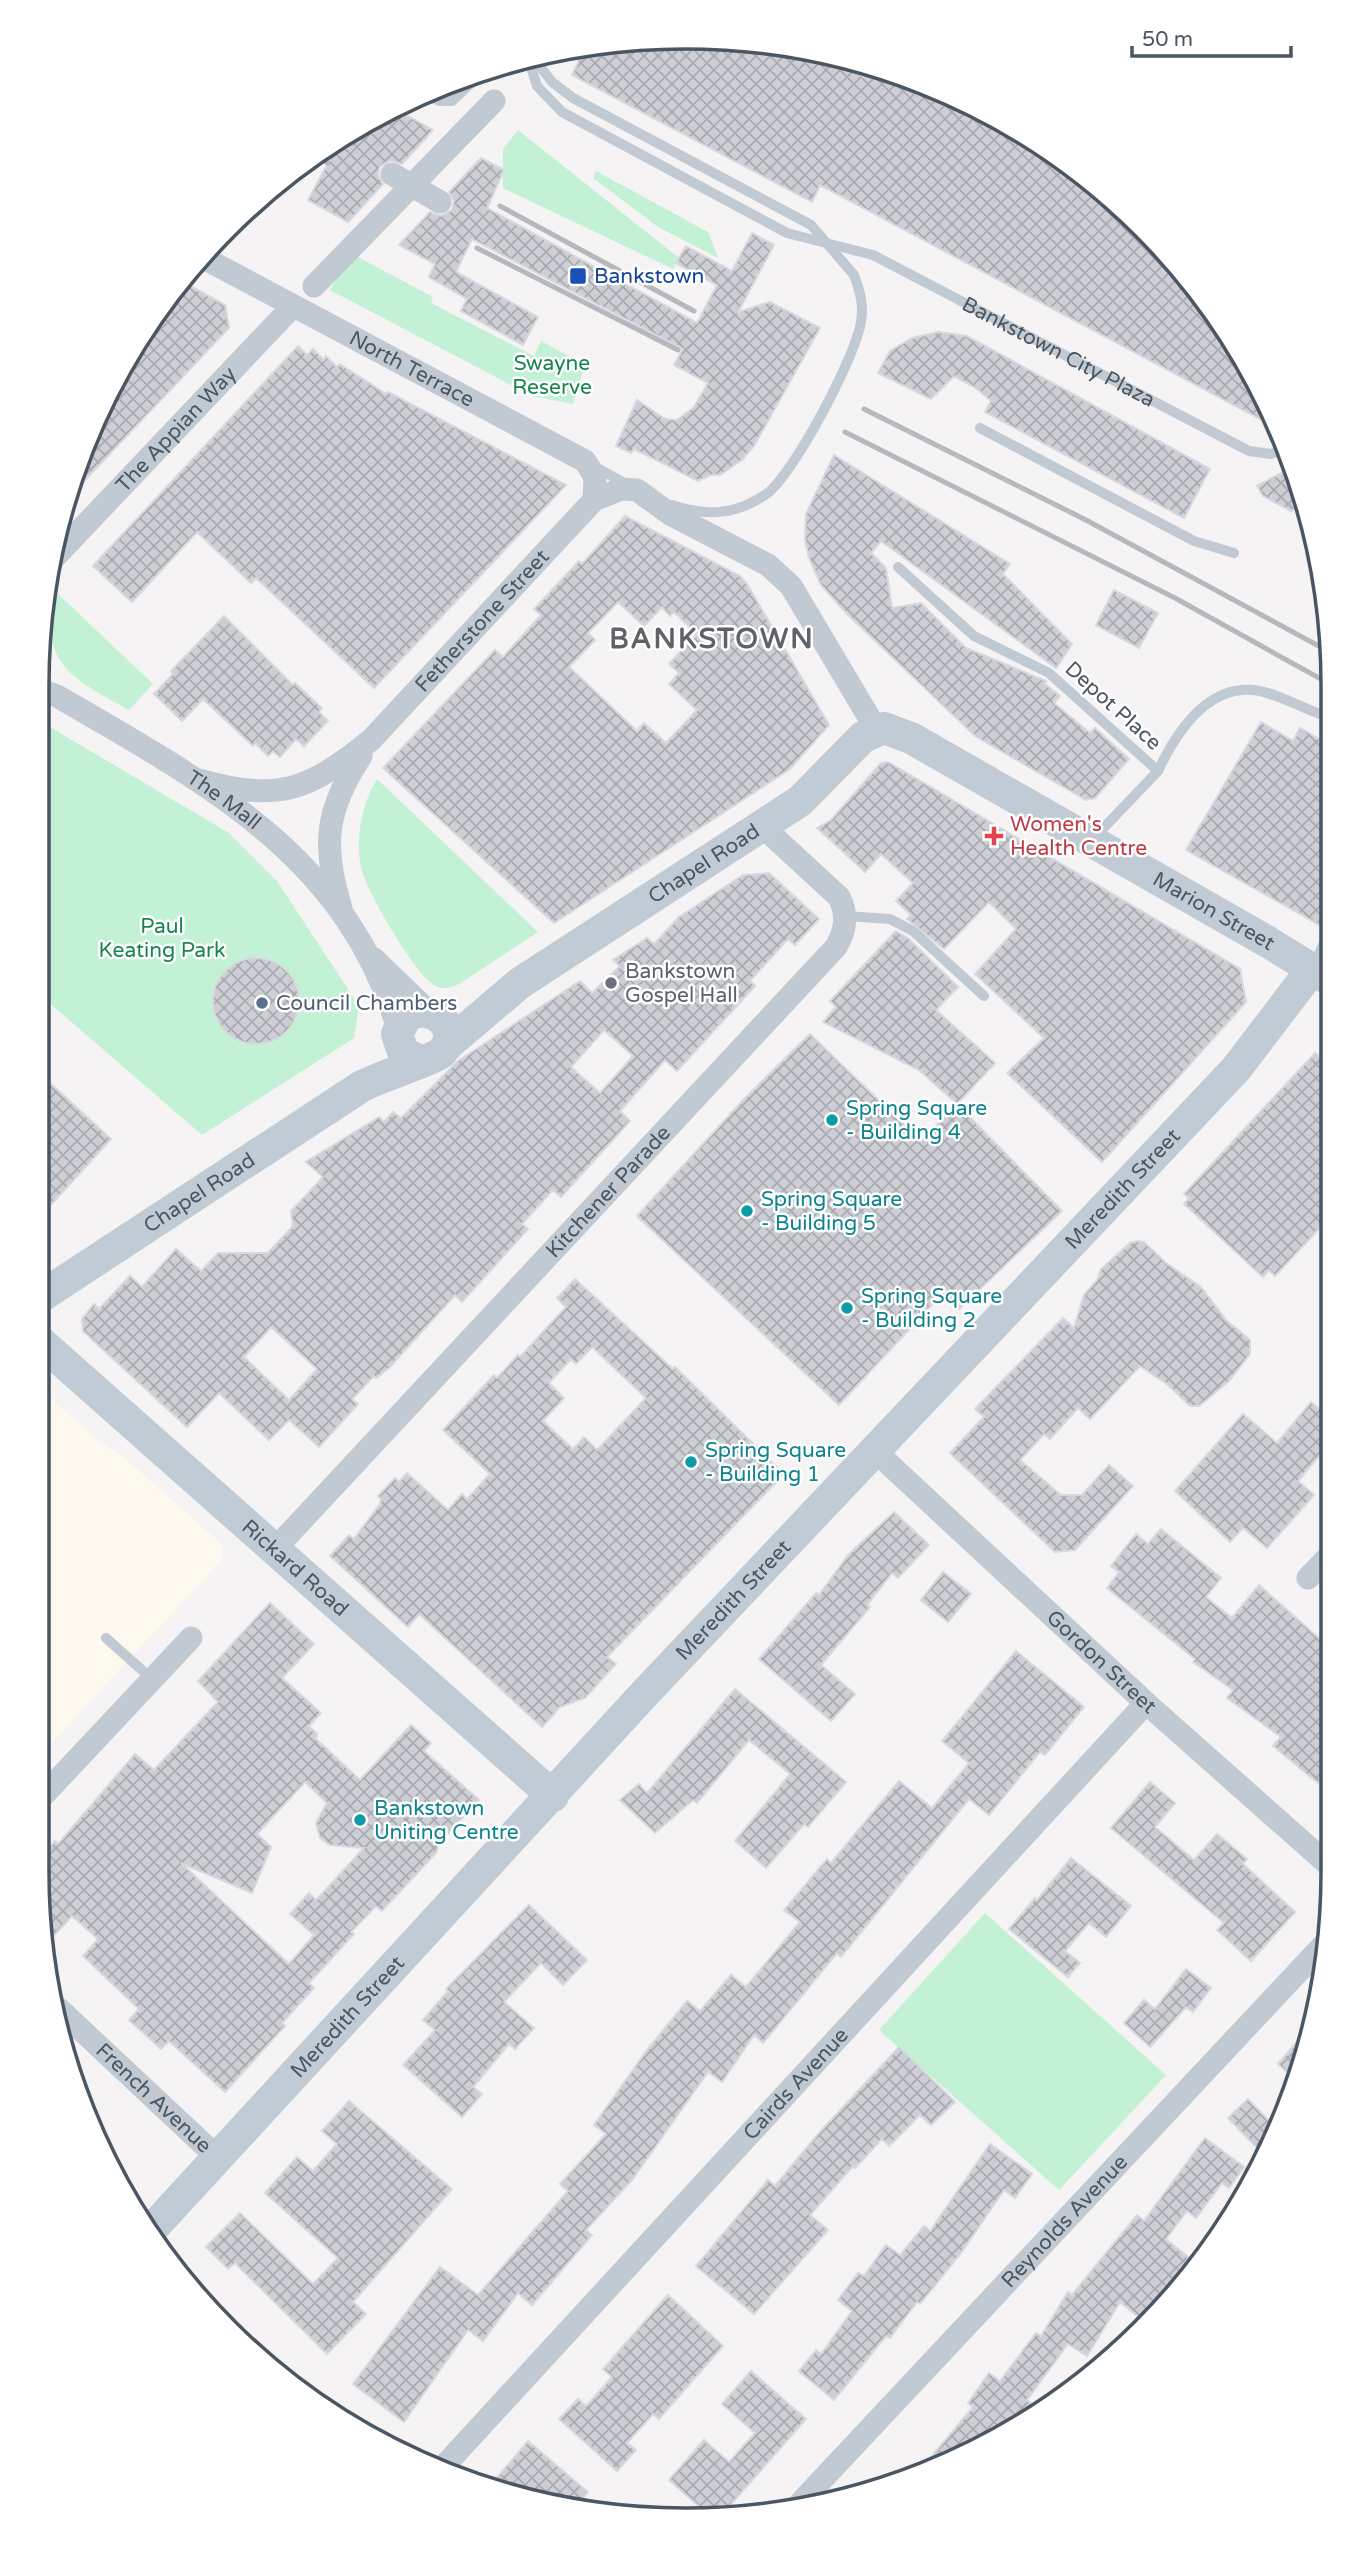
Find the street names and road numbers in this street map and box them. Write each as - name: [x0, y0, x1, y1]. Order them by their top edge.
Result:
- street label: Bankstown City Plaza: [958, 291, 1159, 412]
- street label: North Terrace: [345, 325, 479, 412]
- street label: The Appian Way: [111, 362, 241, 497]
- street label: Fetherstone Street: [410, 544, 554, 697]
- street label: Depot Place: [1060, 656, 1166, 756]
- street label: The Mall: [182, 765, 266, 835]
- street label: Chapel Road: [643, 818, 764, 909]
- street label: Marion Street: [1148, 866, 1280, 956]
- street label: Kitchener Parade: [540, 1120, 676, 1263]
- street label: Meredith Street: [1060, 1124, 1185, 1254]
- street label: Chapel Road: [139, 1147, 260, 1238]
- street label: Rickard Road: [237, 1514, 354, 1621]
- street label: Meredith Street: [670, 1534, 796, 1665]
- street label: Gordon Street: [1042, 1605, 1162, 1719]
- street label: Meredith Street: [285, 1951, 409, 2083]
- street label: Cairds Avenue: [738, 2022, 854, 2145]
- street label: French Avenue: [91, 2038, 217, 2158]
- street label: Reynolds Avenue: [996, 2149, 1133, 2293]

